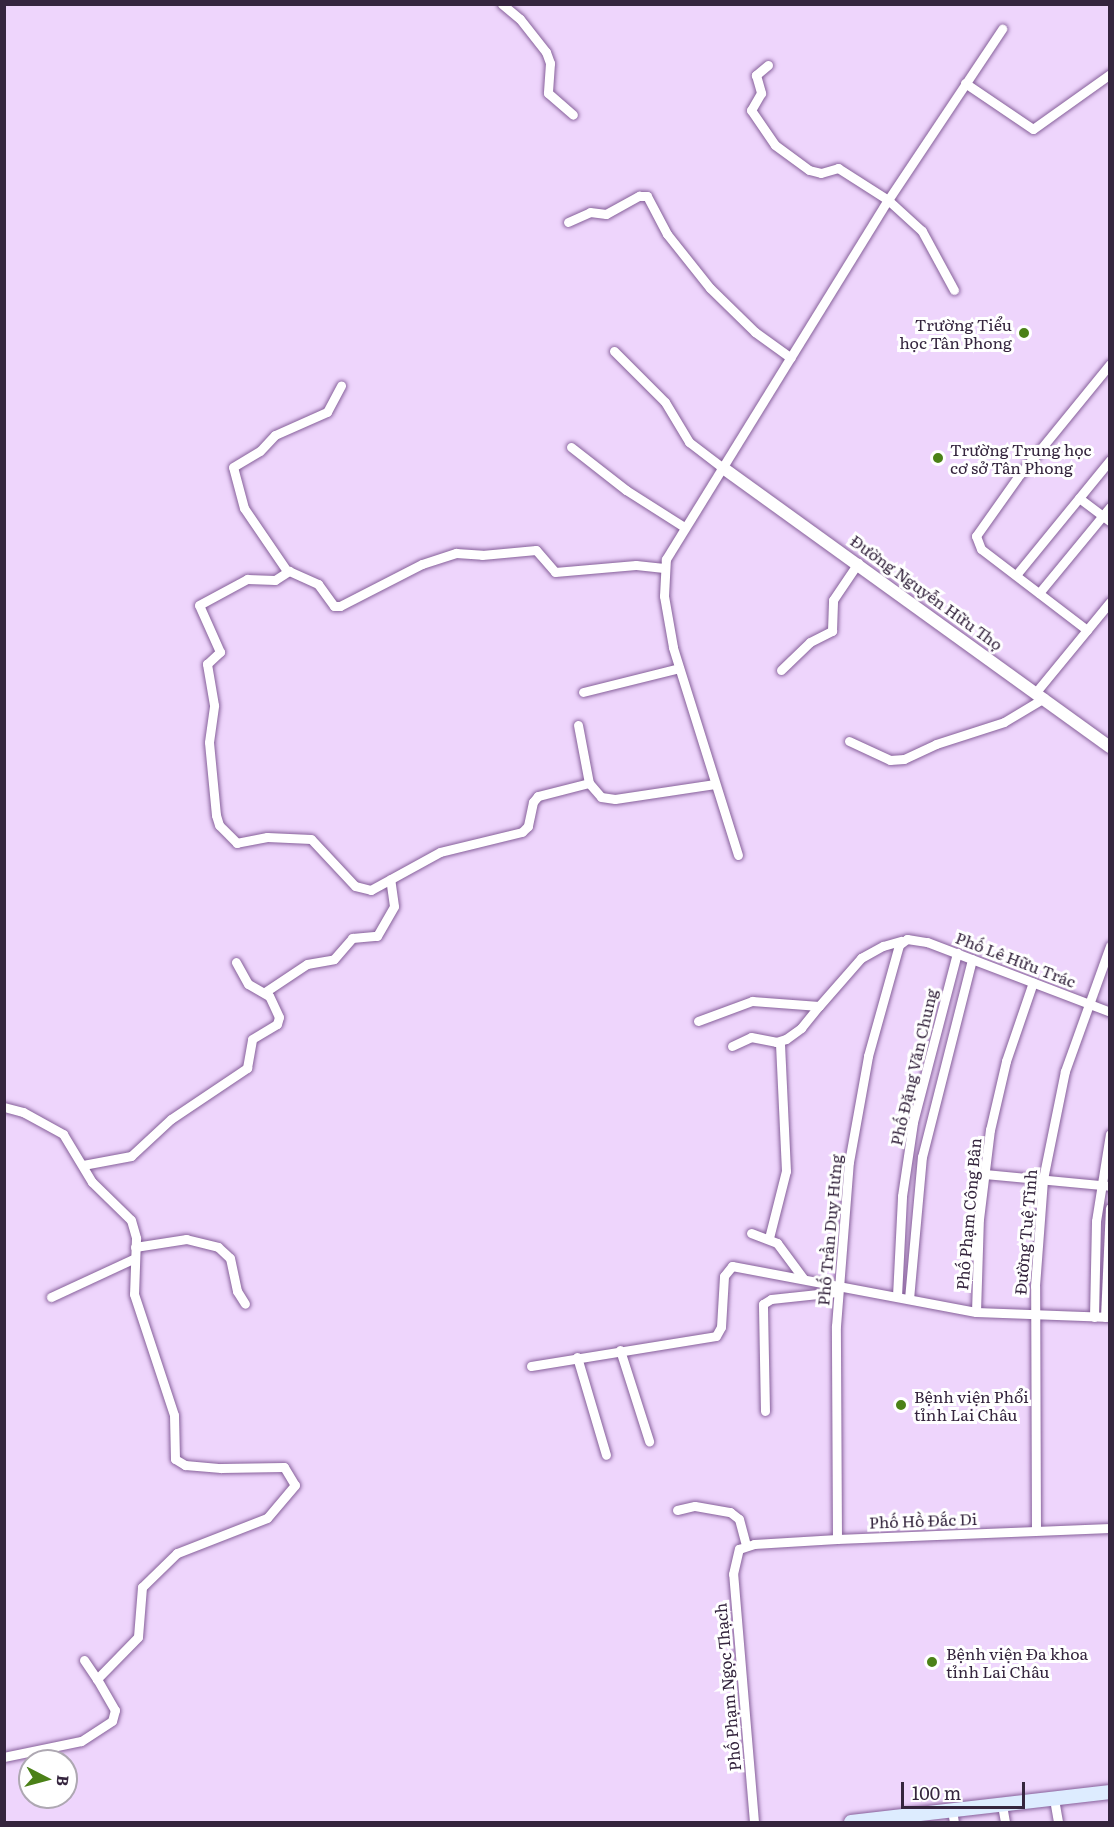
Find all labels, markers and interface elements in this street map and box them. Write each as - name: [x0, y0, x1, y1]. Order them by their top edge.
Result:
- place label: Trường Tiểu học Tân Phong: [899, 314, 1012, 352]
- marker: Trường Tiểu học Tân Phong: [1017, 326, 1031, 340]
- place label: Trường Trung học cơ sở Tân Phong: [950, 439, 1092, 477]
- marker: Trường Trung học cơ sở Tân Phong: [931, 451, 945, 465]
- street label: Đường Nguyễn Hữu Thọ: [847, 530, 1007, 654]
- street label: Phố Lê Hữu Trác: [953, 927, 1079, 991]
- street label: Phố Đặng Văn Chung: [886, 987, 940, 1147]
- street label: Phố Phạm Công Bân: [952, 1137, 984, 1291]
- street label: Phố Trần Duy Hưng: [813, 1154, 845, 1306]
- street label: Đường Tuệ Tĩnh: [1010, 1168, 1040, 1296]
- place label: Bệnh viện Phổi tỉnh Lai Châu: [914, 1386, 1029, 1424]
- marker: Bệnh viện Phổi tỉnh Lai Châu: [892, 1396, 910, 1414]
- street label: Phố Hồ Đắc Di: [869, 1509, 977, 1531]
- street label: Phố Phạm Ngọc Thạch: [710, 1602, 744, 1772]
- place label: Bệnh viện Đa khoa tỉnh Lai Châu: [946, 1643, 1088, 1681]
- marker: Bệnh viện Đa khoa tỉnh Lai Châu: [923, 1653, 941, 1671]
- north arrow: [18, 1749, 78, 1809]
- scale bar: [904, 1770, 1028, 1808]
- text: B: [51, 1774, 76, 1787]
- text: 100 m: [912, 1779, 961, 1806]

